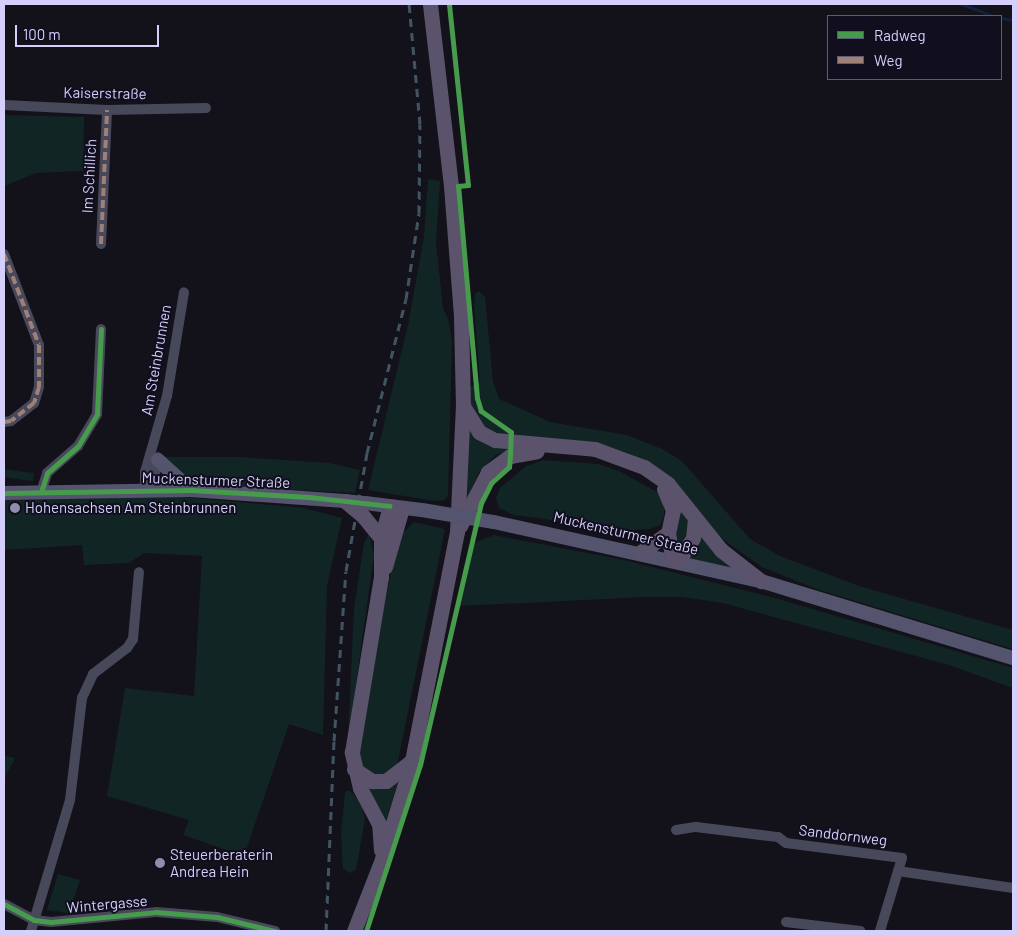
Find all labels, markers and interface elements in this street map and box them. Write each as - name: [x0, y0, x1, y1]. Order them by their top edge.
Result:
- scale bar: [18, 15, 161, 47]
- legend: [827, 15, 1002, 80]
- text: 100 m: [23, 25, 61, 43]
- text: Radweg: [874, 26, 926, 44]
- text: Weg: [874, 51, 902, 69]
- street label: Kaiserstraße: [63, 83, 147, 103]
- street label: Im Schillich: [78, 138, 100, 214]
- street label: Am Steinbrunnen: [137, 303, 175, 417]
- street label: Muckensturmer Straße: [142, 468, 290, 492]
- place label: Hohensachsen Am Steinbrunnen: [25, 499, 236, 517]
- marker: Hohensachsen Am Steinbrunnen: [9, 502, 21, 514]
- street label: Muckensturmer Straße: [552, 508, 700, 558]
- street label: Sanddornweg: [798, 821, 888, 849]
- place label: Steuerberaterin Andrea Hein: [170, 845, 273, 880]
- marker: Steuerberaterin Andrea Hein: [154, 857, 166, 869]
- street label: Wintergasse: [66, 891, 148, 917]

